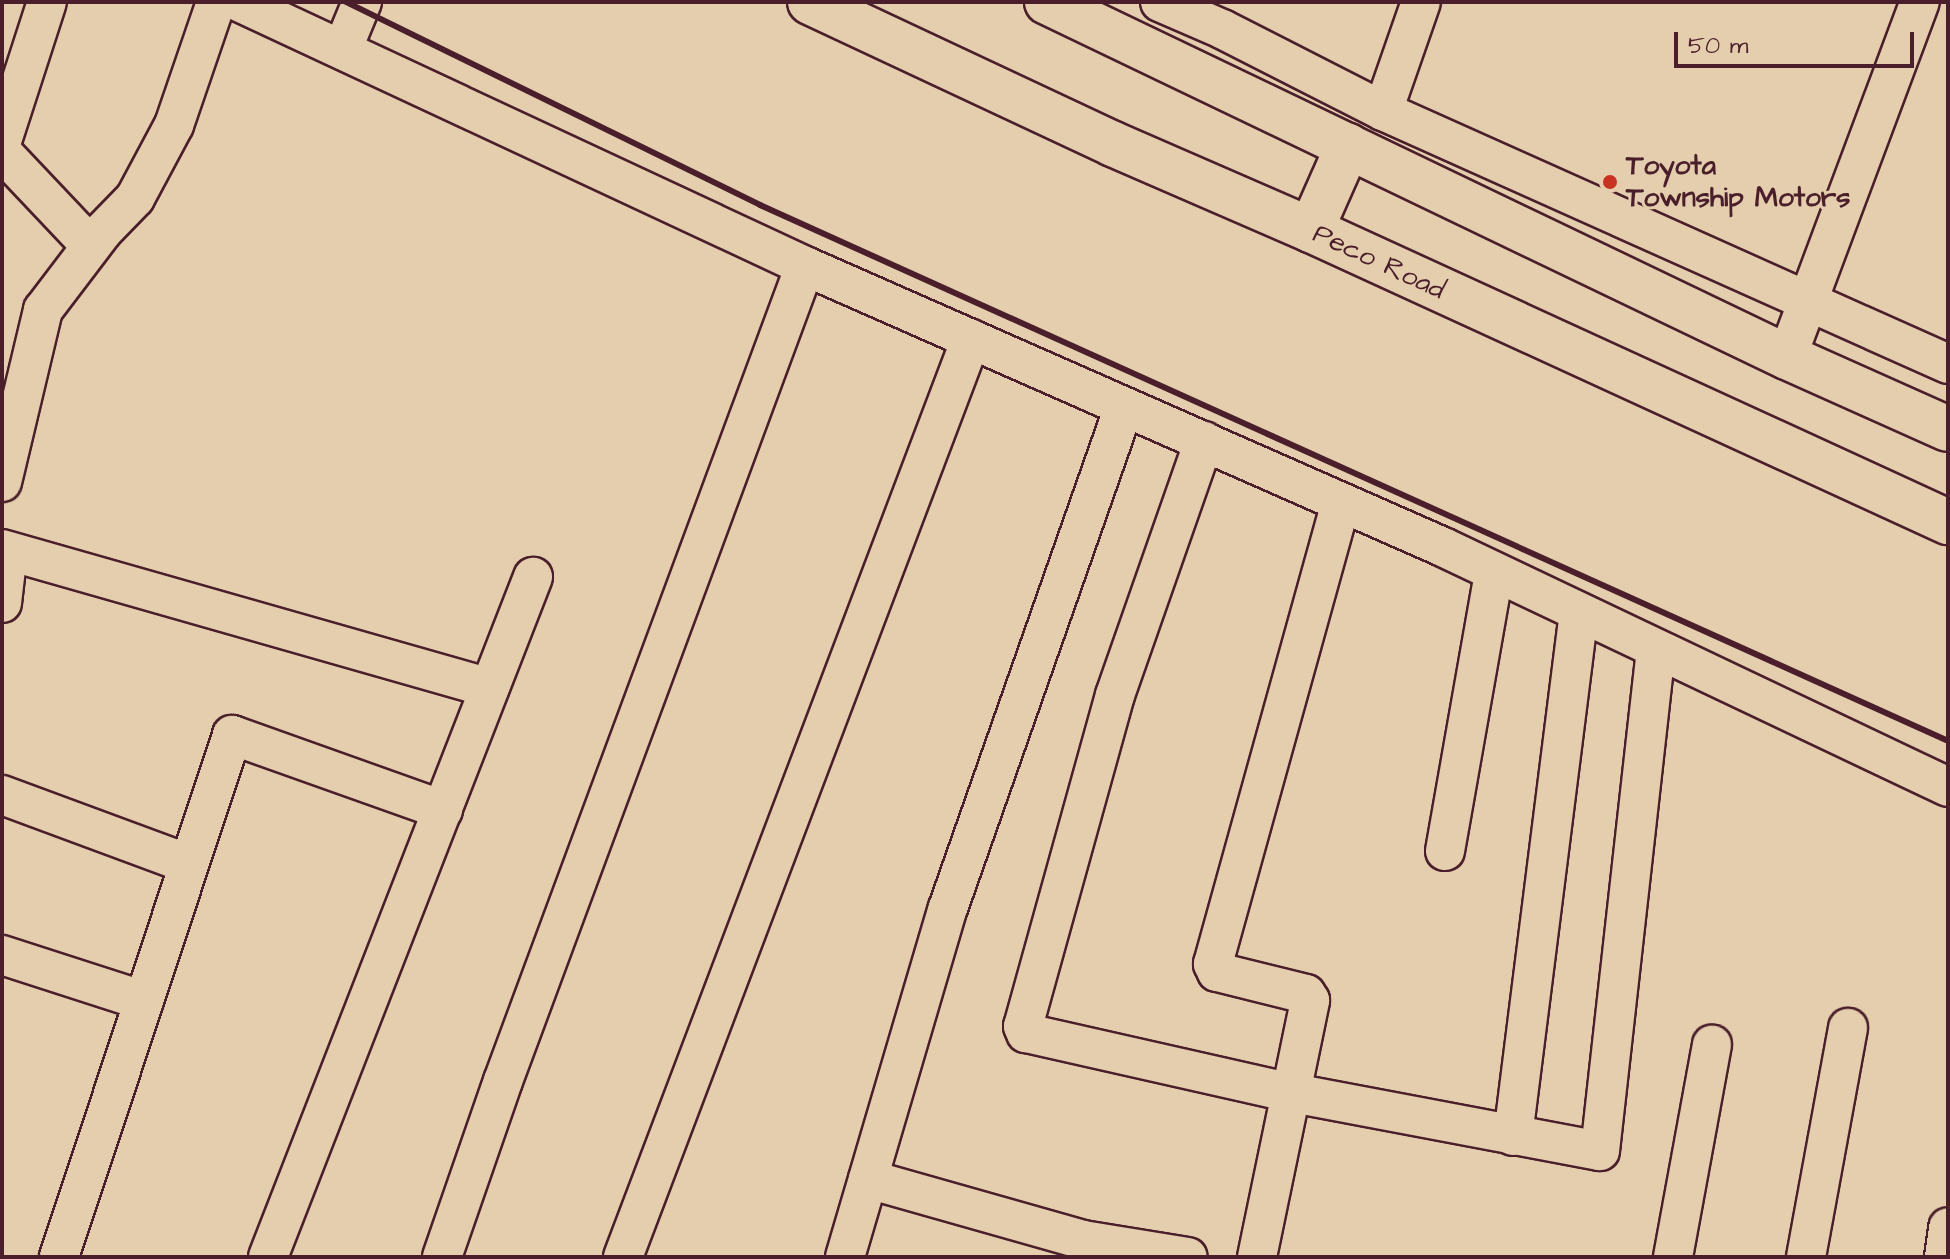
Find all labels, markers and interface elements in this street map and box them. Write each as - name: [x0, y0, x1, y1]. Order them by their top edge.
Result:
- scale bar: [1678, 16, 1918, 66]
- text: 50 m: [1688, 29, 1748, 63]
- place label: Toyota Township Motors: [1626, 149, 1850, 215]
- marker: Toyota Township Motors: [1601, 173, 1619, 191]
- street label: Peco Road: [1308, 217, 1450, 307]

